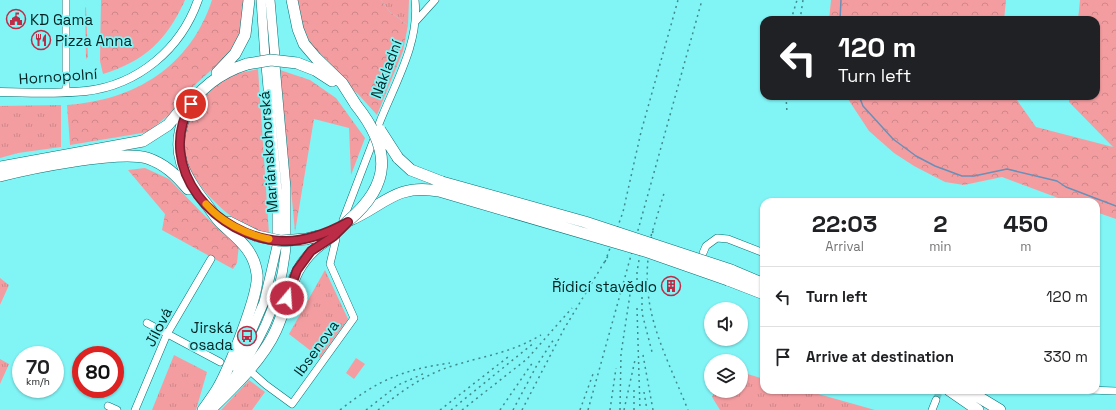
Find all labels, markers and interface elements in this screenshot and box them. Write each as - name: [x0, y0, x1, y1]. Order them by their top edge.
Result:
- public building icon: KD Gama: [5, 8, 27, 30]
- place label: KD Gama: [30, 10, 93, 29]
- restaurant icon: Pizza Anna: [30, 29, 52, 51]
- text: 120 m: [838, 29, 916, 65]
- place label: Pizza Anna: [55, 31, 132, 50]
- icon: left: [772, 32, 824, 84]
- street label: Nákladní: [366, 37, 406, 101]
- street label: Hornopolní: [18, 64, 98, 88]
- text: Turn left: [838, 64, 911, 87]
- pin: [174, 87, 208, 121]
- street label: Mariánskohorská: [254, 90, 282, 214]
- icon: arrive: [180, 93, 202, 115]
- text: 22:03: [812, 208, 877, 239]
- text: 2: [933, 208, 947, 239]
- text: 450: [1003, 208, 1048, 239]
- text: Arrival: [825, 238, 864, 255]
- text: min: [929, 238, 951, 255]
- text: m: [1020, 238, 1031, 255]
- building icon: Řídicí stavědlo: [660, 275, 682, 297]
- position arrow: [266, 277, 308, 319]
- place label: Řídicí stavědlo: [552, 277, 657, 296]
- icon: left: [772, 286, 794, 308]
- text: Turn left: [806, 287, 868, 306]
- text: 120 m: [1046, 287, 1088, 306]
- map controls: [704, 302, 748, 398]
- button: sound: [704, 302, 748, 346]
- street label: Jílová: [140, 304, 176, 350]
- street label: Ibsenova: [289, 316, 343, 380]
- place label: Jirská osada: [189, 318, 233, 354]
- bus stop icon: Jirská osada: [236, 325, 258, 347]
- speed limit sign: 80: [72, 346, 124, 398]
- icon: arrive: [772, 346, 794, 368]
- text: Arrive at destination: [806, 347, 954, 366]
- text: 330 m: [1044, 347, 1088, 366]
- text: 70: [26, 354, 50, 380]
- button: layers: [704, 354, 748, 398]
- text: km/h: [26, 375, 50, 388]

